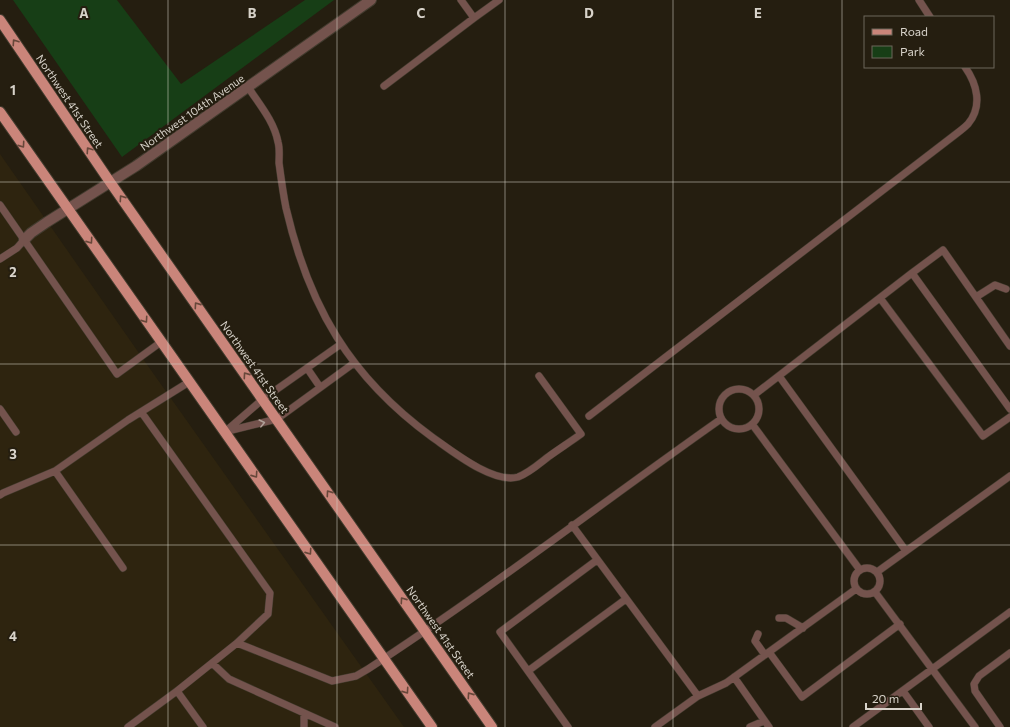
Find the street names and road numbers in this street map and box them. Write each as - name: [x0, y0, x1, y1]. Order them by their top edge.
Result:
- street label: Northwest 41st Street: [34, 52, 106, 150]
- street label: Northwest 104th Avenue: [137, 71, 247, 153]
- street label: Northwest 41st Street: [218, 318, 292, 416]
- street label: Northwest 41st Street: [404, 583, 478, 681]

